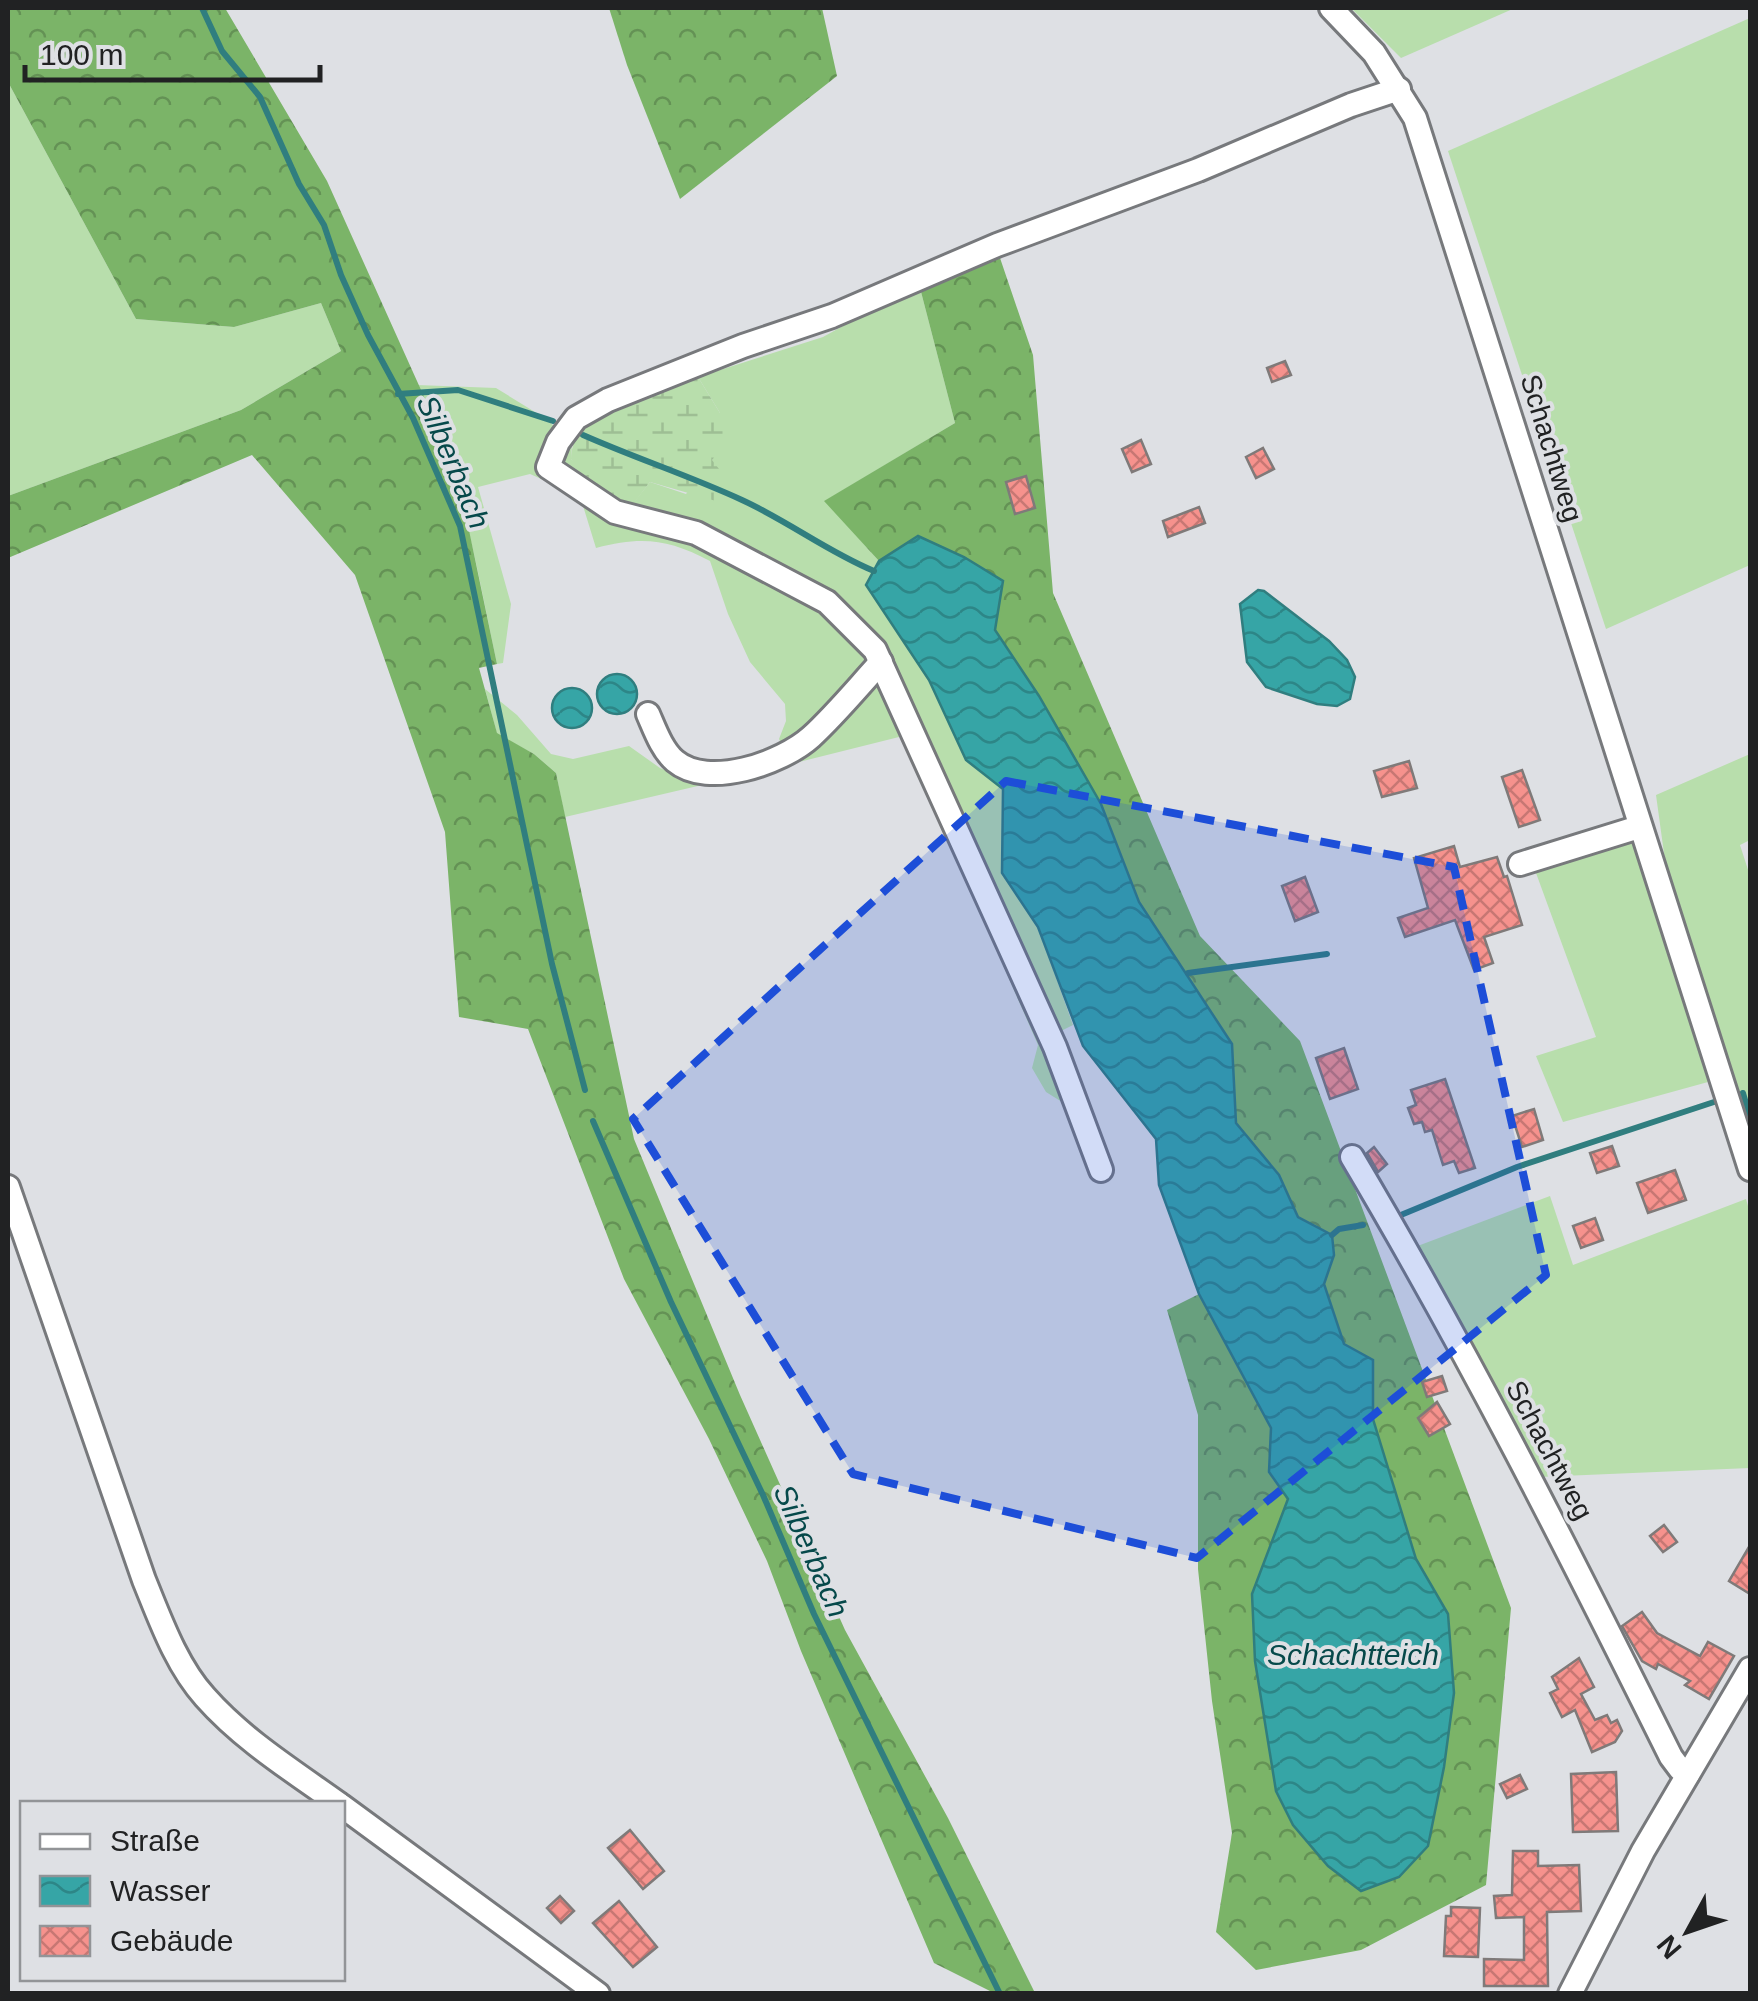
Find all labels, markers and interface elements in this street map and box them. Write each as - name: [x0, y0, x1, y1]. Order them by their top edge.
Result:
- scale bar: [25, 20, 320, 82]
- text: 100 m: [40, 38, 123, 71]
- street label: Schachtweg: [1514, 371, 1589, 526]
- water label: Silberbach: [411, 390, 496, 533]
- street label: Schachtweg: [1500, 1376, 1599, 1525]
- water label: Silberbach: [768, 1479, 855, 1622]
- water label: Schachtteich: [1267, 1638, 1439, 1671]
- legend: [20, 1801, 345, 1981]
- text: Straße: [110, 1824, 200, 1857]
- text: Wasser: [110, 1874, 211, 1907]
- north arrow: [1638, 1881, 1738, 1981]
- text: Gebäude: [110, 1924, 233, 1957]
- text: N: [1651, 1929, 1688, 1964]

